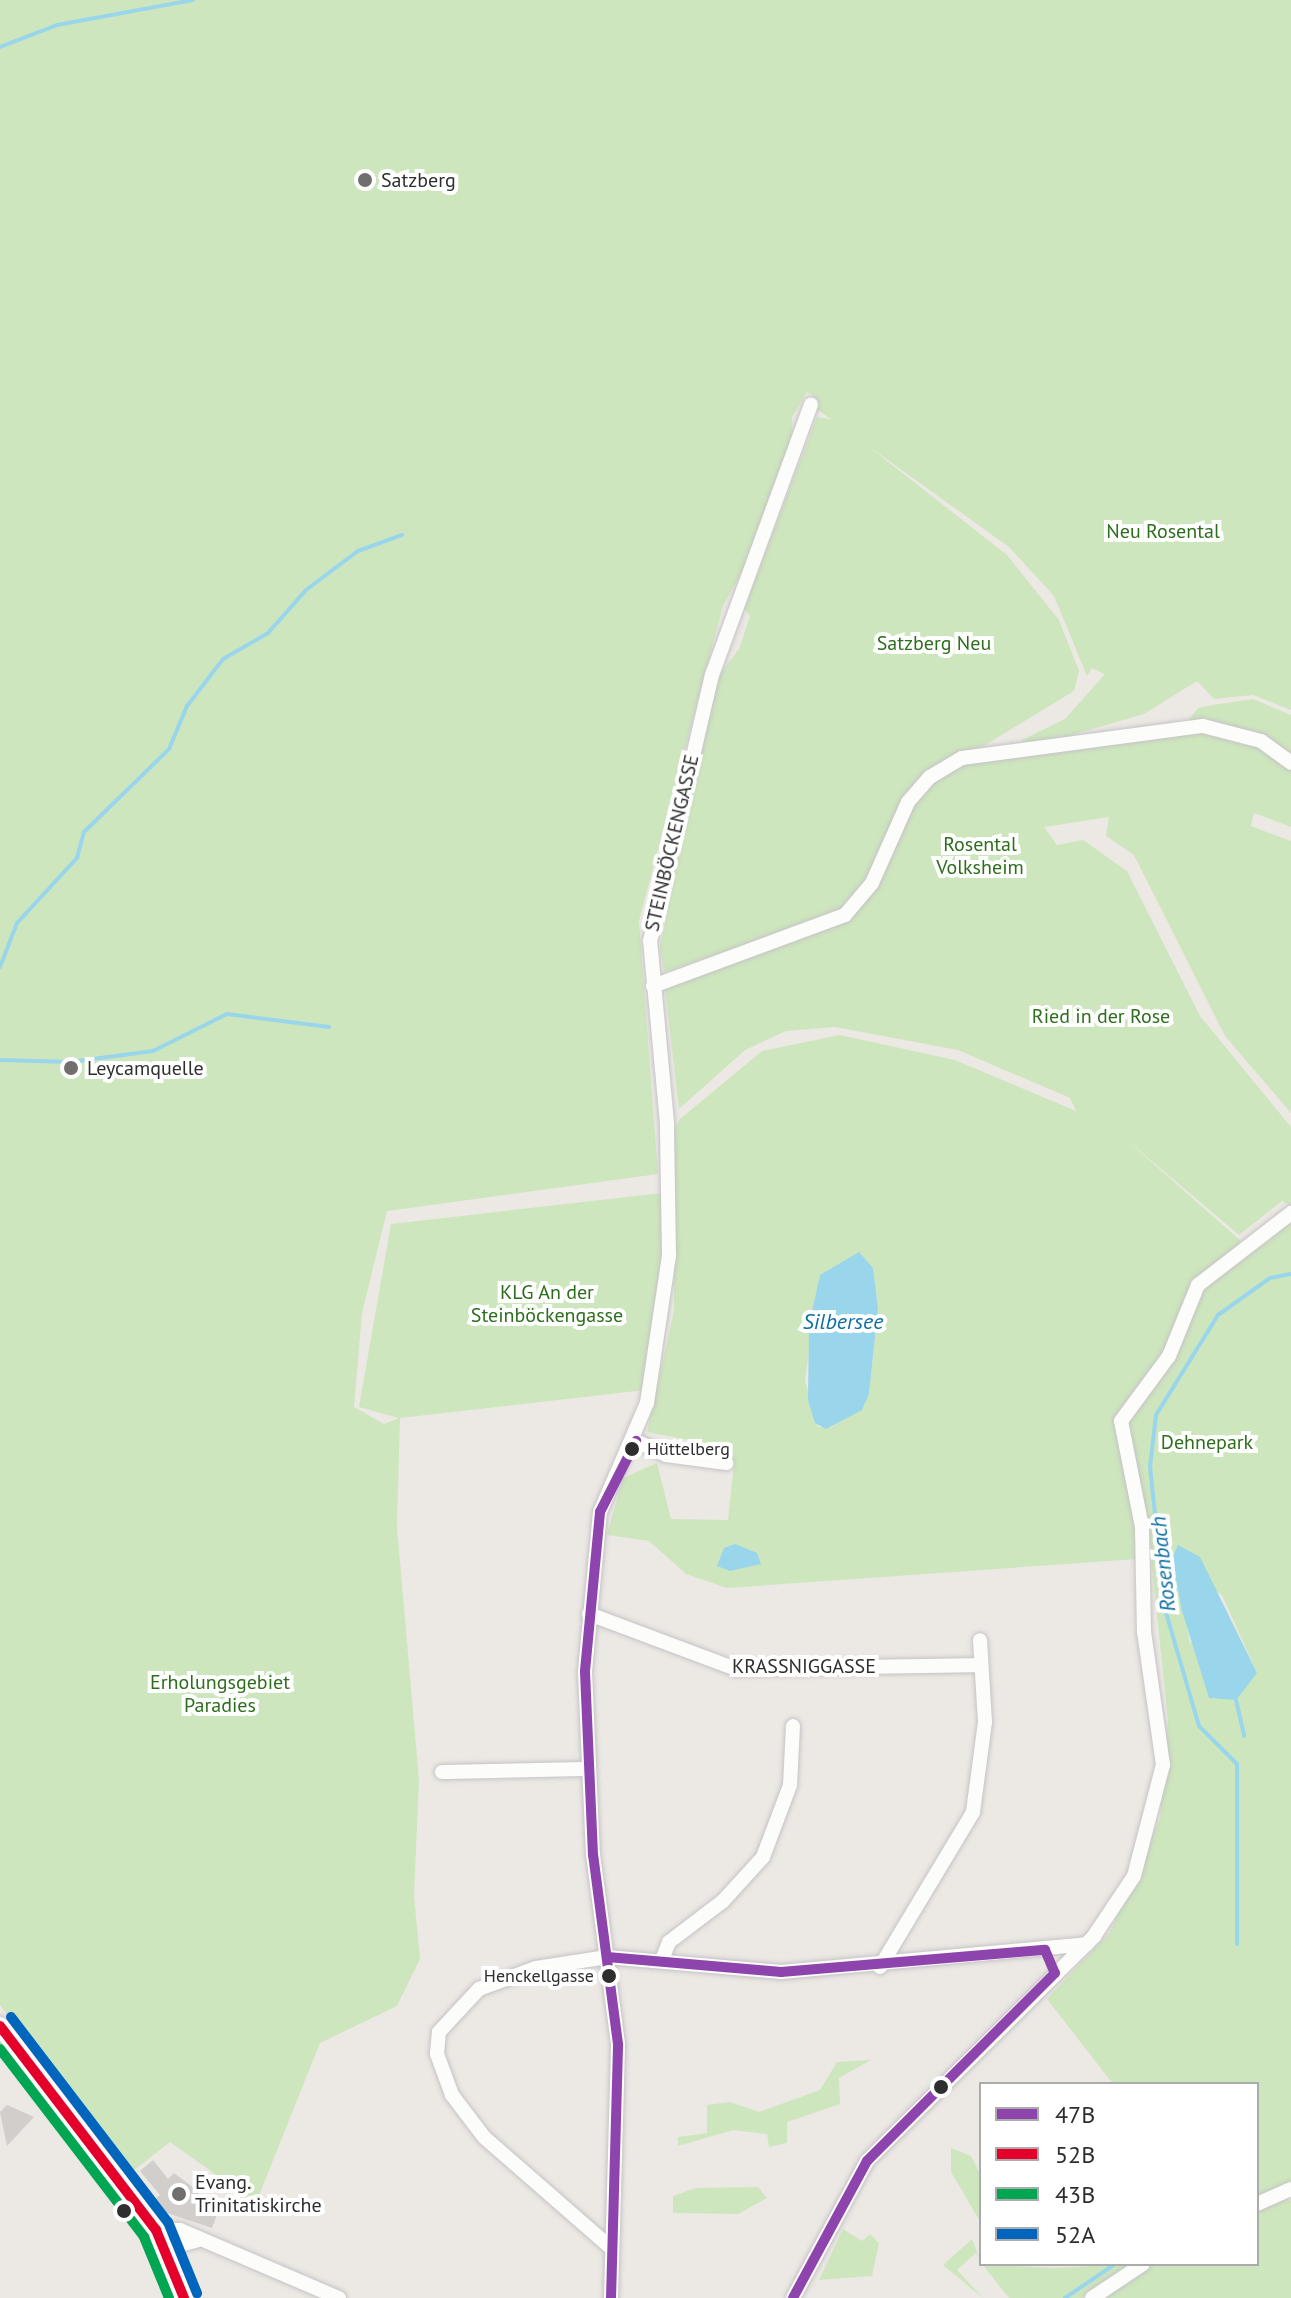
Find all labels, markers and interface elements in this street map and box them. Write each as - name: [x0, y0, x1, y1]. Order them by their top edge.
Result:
- place label: Satzberg: [381, 168, 456, 192]
- marker: Satzberg: [356, 171, 374, 189]
- park label: Neu Rosental: [1106, 519, 1220, 543]
- park label: Satzberg Neu: [877, 631, 991, 655]
- street label: STEINBÖCKENGASSE: [640, 752, 704, 934]
- park label: Rosental Volksheim: [936, 833, 1024, 880]
- park label: Ried in der Rose: [1032, 1004, 1170, 1028]
- place label: Leycamquelle: [87, 1056, 204, 1080]
- marker: Leycamquelle: [62, 1059, 80, 1077]
- park label: KLG An der Steinböckengasse: [471, 1280, 623, 1327]
- water label: Silbersee: [803, 1309, 883, 1335]
- park label: Dehnepark: [1161, 1430, 1253, 1454]
- place label: Hüttelberg: [647, 1438, 730, 1460]
- marker: Hüttelberg: [624, 1441, 640, 1457]
- water label: Rosenbach: [1145, 1515, 1181, 1613]
- street label: KRASSNIGGASSE: [732, 1654, 876, 1678]
- park label: Erholungsgebiet Paradies: [150, 1670, 290, 1717]
- place label: Henckellgasse: [484, 1965, 594, 1987]
- marker: Henckellgasse: [601, 1968, 617, 1984]
- unlabelled marker: [933, 2079, 949, 2095]
- legend: [979, 2082, 1259, 2266]
- text: 47B: [1055, 2099, 1095, 2130]
- text: 52B: [1055, 2139, 1095, 2170]
- place label: Evang. Trinitatiskirche: [195, 2170, 322, 2217]
- text: 43B: [1055, 2179, 1095, 2210]
- marker: Evang. Trinitatiskirche: [170, 2185, 188, 2203]
- unlabelled marker: [116, 2203, 132, 2219]
- text: 52A: [1055, 2219, 1095, 2250]

